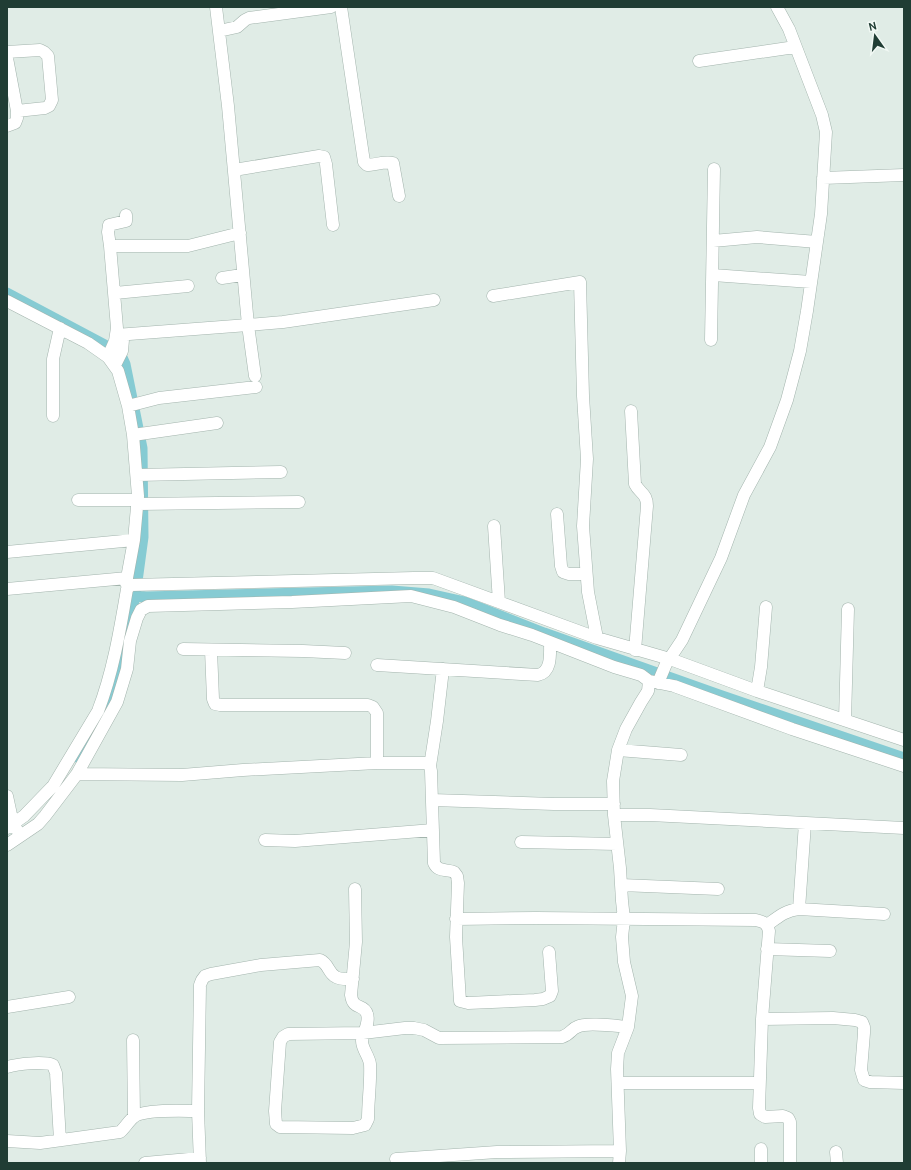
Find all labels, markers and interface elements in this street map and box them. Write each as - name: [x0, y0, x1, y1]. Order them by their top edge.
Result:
- north arrow: [855, 16, 895, 56]
- text: N: [867, 19, 878, 34]

